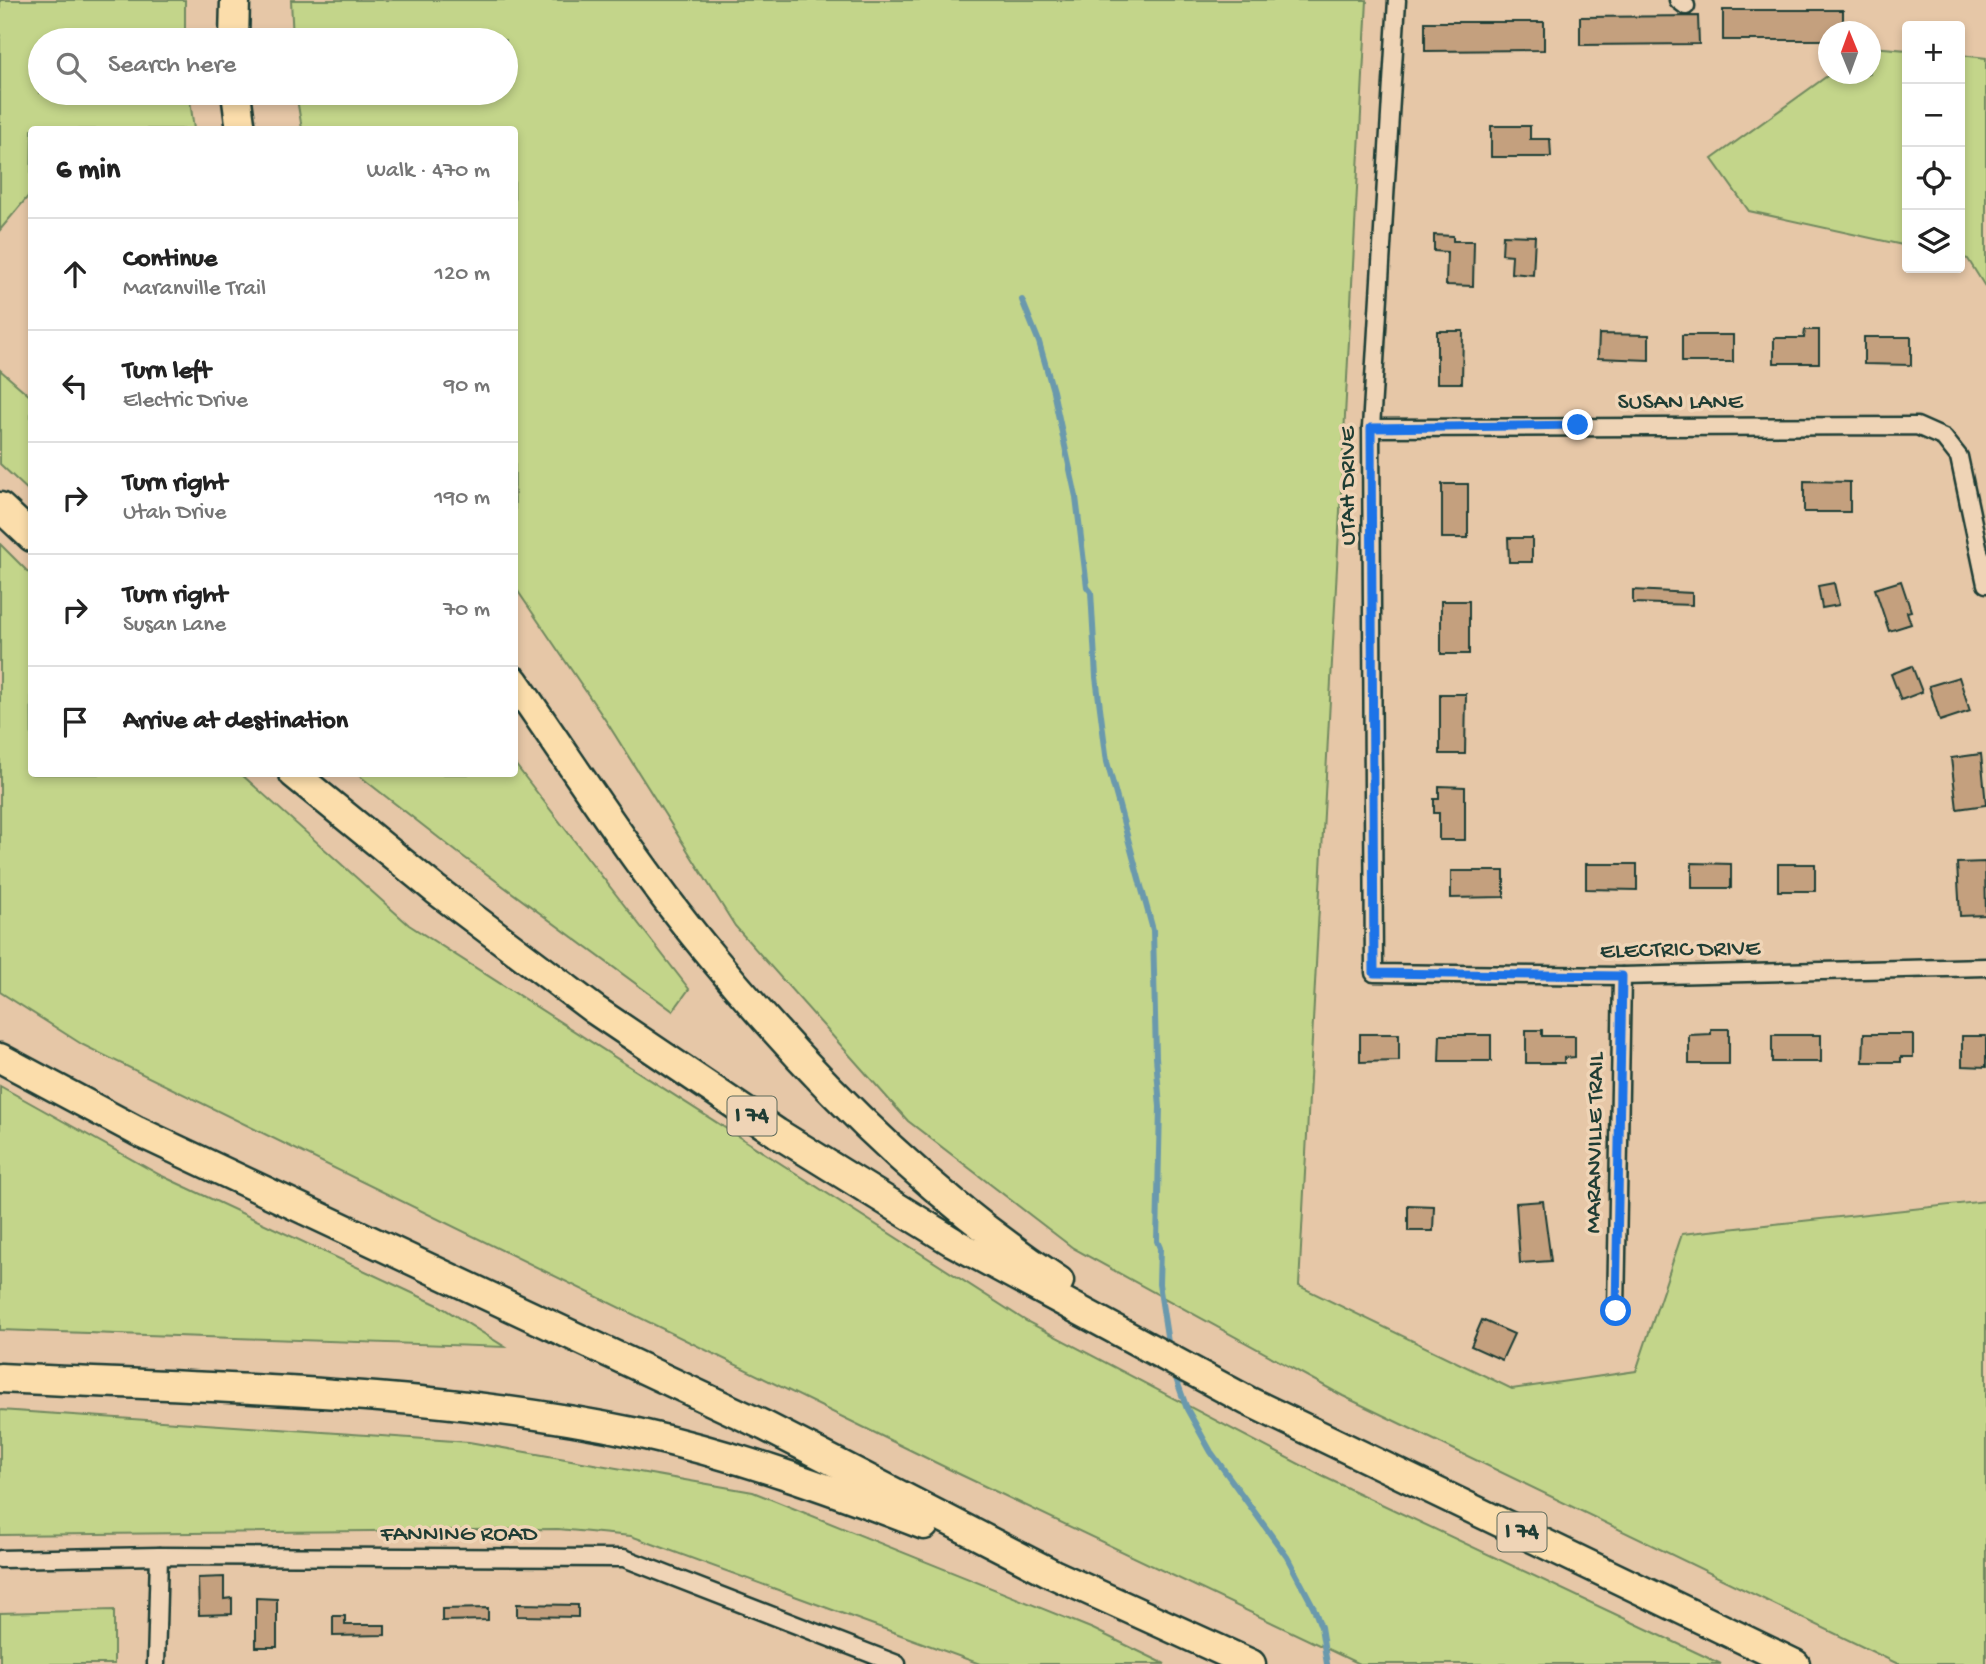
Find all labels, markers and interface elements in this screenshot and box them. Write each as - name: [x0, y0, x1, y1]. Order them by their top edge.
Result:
- north arrow: [1818, 21, 1881, 84]
- map controls: [1902, 21, 1965, 273]
- button: +: [1902, 21, 1965, 84]
- search box: [28, 28, 518, 105]
- icon: search: [52, 48, 90, 86]
- text: Search here: [108, 51, 236, 82]
- button: −: [1902, 84, 1965, 147]
- button: locate: [1902, 147, 1965, 210]
- text: 6 min: [56, 154, 120, 189]
- text: Walk · 470 m: [367, 158, 490, 185]
- button: layers: [1902, 210, 1965, 273]
- text: Continue: [123, 245, 217, 276]
- icon: ahead: [56, 255, 94, 293]
- text: 120 m: [435, 261, 490, 288]
- text: Maranville Trail: [123, 276, 266, 303]
- text: Turn left: [123, 357, 211, 388]
- icon: left: [56, 367, 94, 405]
- text: 90 m: [444, 373, 490, 400]
- text: Electric Drive: [123, 388, 248, 415]
- street label: SUSAN LANE: [1617, 389, 1744, 418]
- route end: [1562, 409, 1593, 440]
- street label: UTAH DRIVE: [1335, 426, 1364, 545]
- text: Turn right: [123, 469, 227, 500]
- icon: right: [56, 479, 94, 517]
- text: 190 m: [434, 485, 490, 512]
- text: Utah Drive: [123, 500, 226, 527]
- text: Turn right: [123, 581, 227, 612]
- icon: right: [56, 591, 94, 629]
- text: 70 m: [443, 597, 490, 624]
- text: Susan Lane: [123, 612, 226, 639]
- icon: arrive: [56, 703, 94, 741]
- text: Arrive at destination: [123, 707, 348, 738]
- street label: ELECTRIC DRIVE: [1600, 935, 1761, 967]
- street label: MARANVILLE TRAIL: [1580, 1051, 1612, 1234]
- road number: I 74: [728, 1096, 776, 1135]
- route start: [1600, 1295, 1631, 1326]
- road number: I 74: [1498, 1512, 1546, 1552]
- street label: FANNING ROAD: [380, 1521, 538, 1550]

